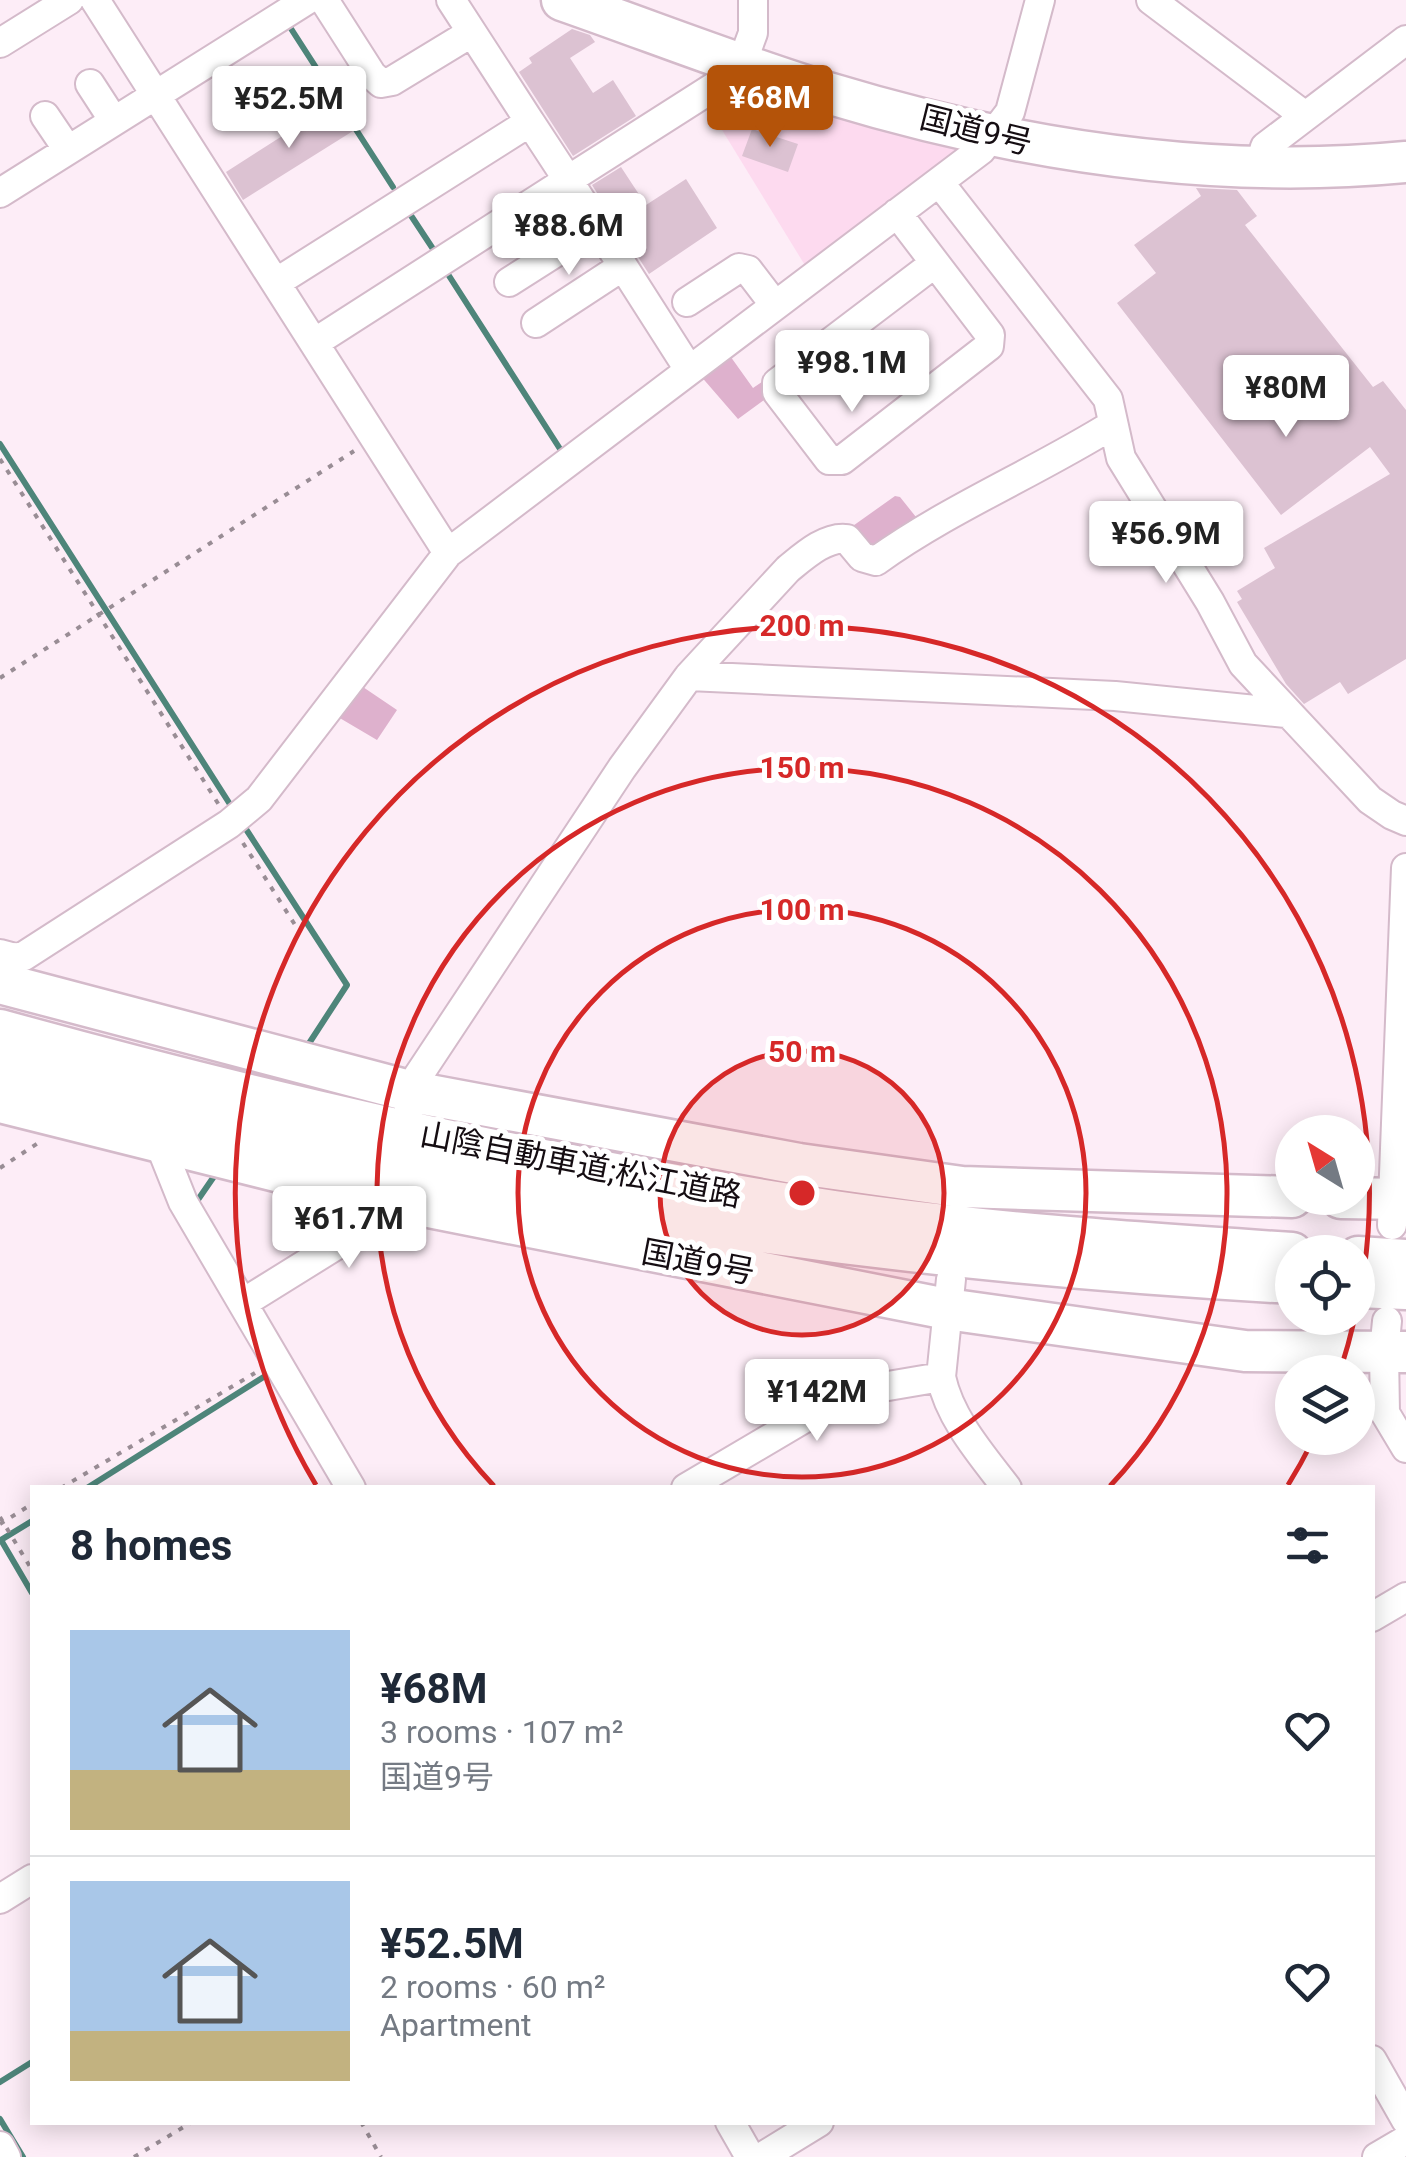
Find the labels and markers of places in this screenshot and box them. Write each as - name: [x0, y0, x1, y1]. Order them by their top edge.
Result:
- pin: ¥68M: [711, 65, 829, 150]
- pin: ¥52.5M: [208, 66, 370, 151]
- pin: ¥88.6M: [488, 193, 650, 278]
- pin: ¥98.1M: [771, 330, 933, 415]
- pin: ¥80M: [1227, 355, 1345, 440]
- pin: ¥56.9M: [1085, 501, 1247, 586]
- centre of rings: [784, 1175, 820, 1211]
- pin: ¥61.7M: [268, 1186, 430, 1271]
- pin: ¥142M: [747, 1359, 887, 1444]

